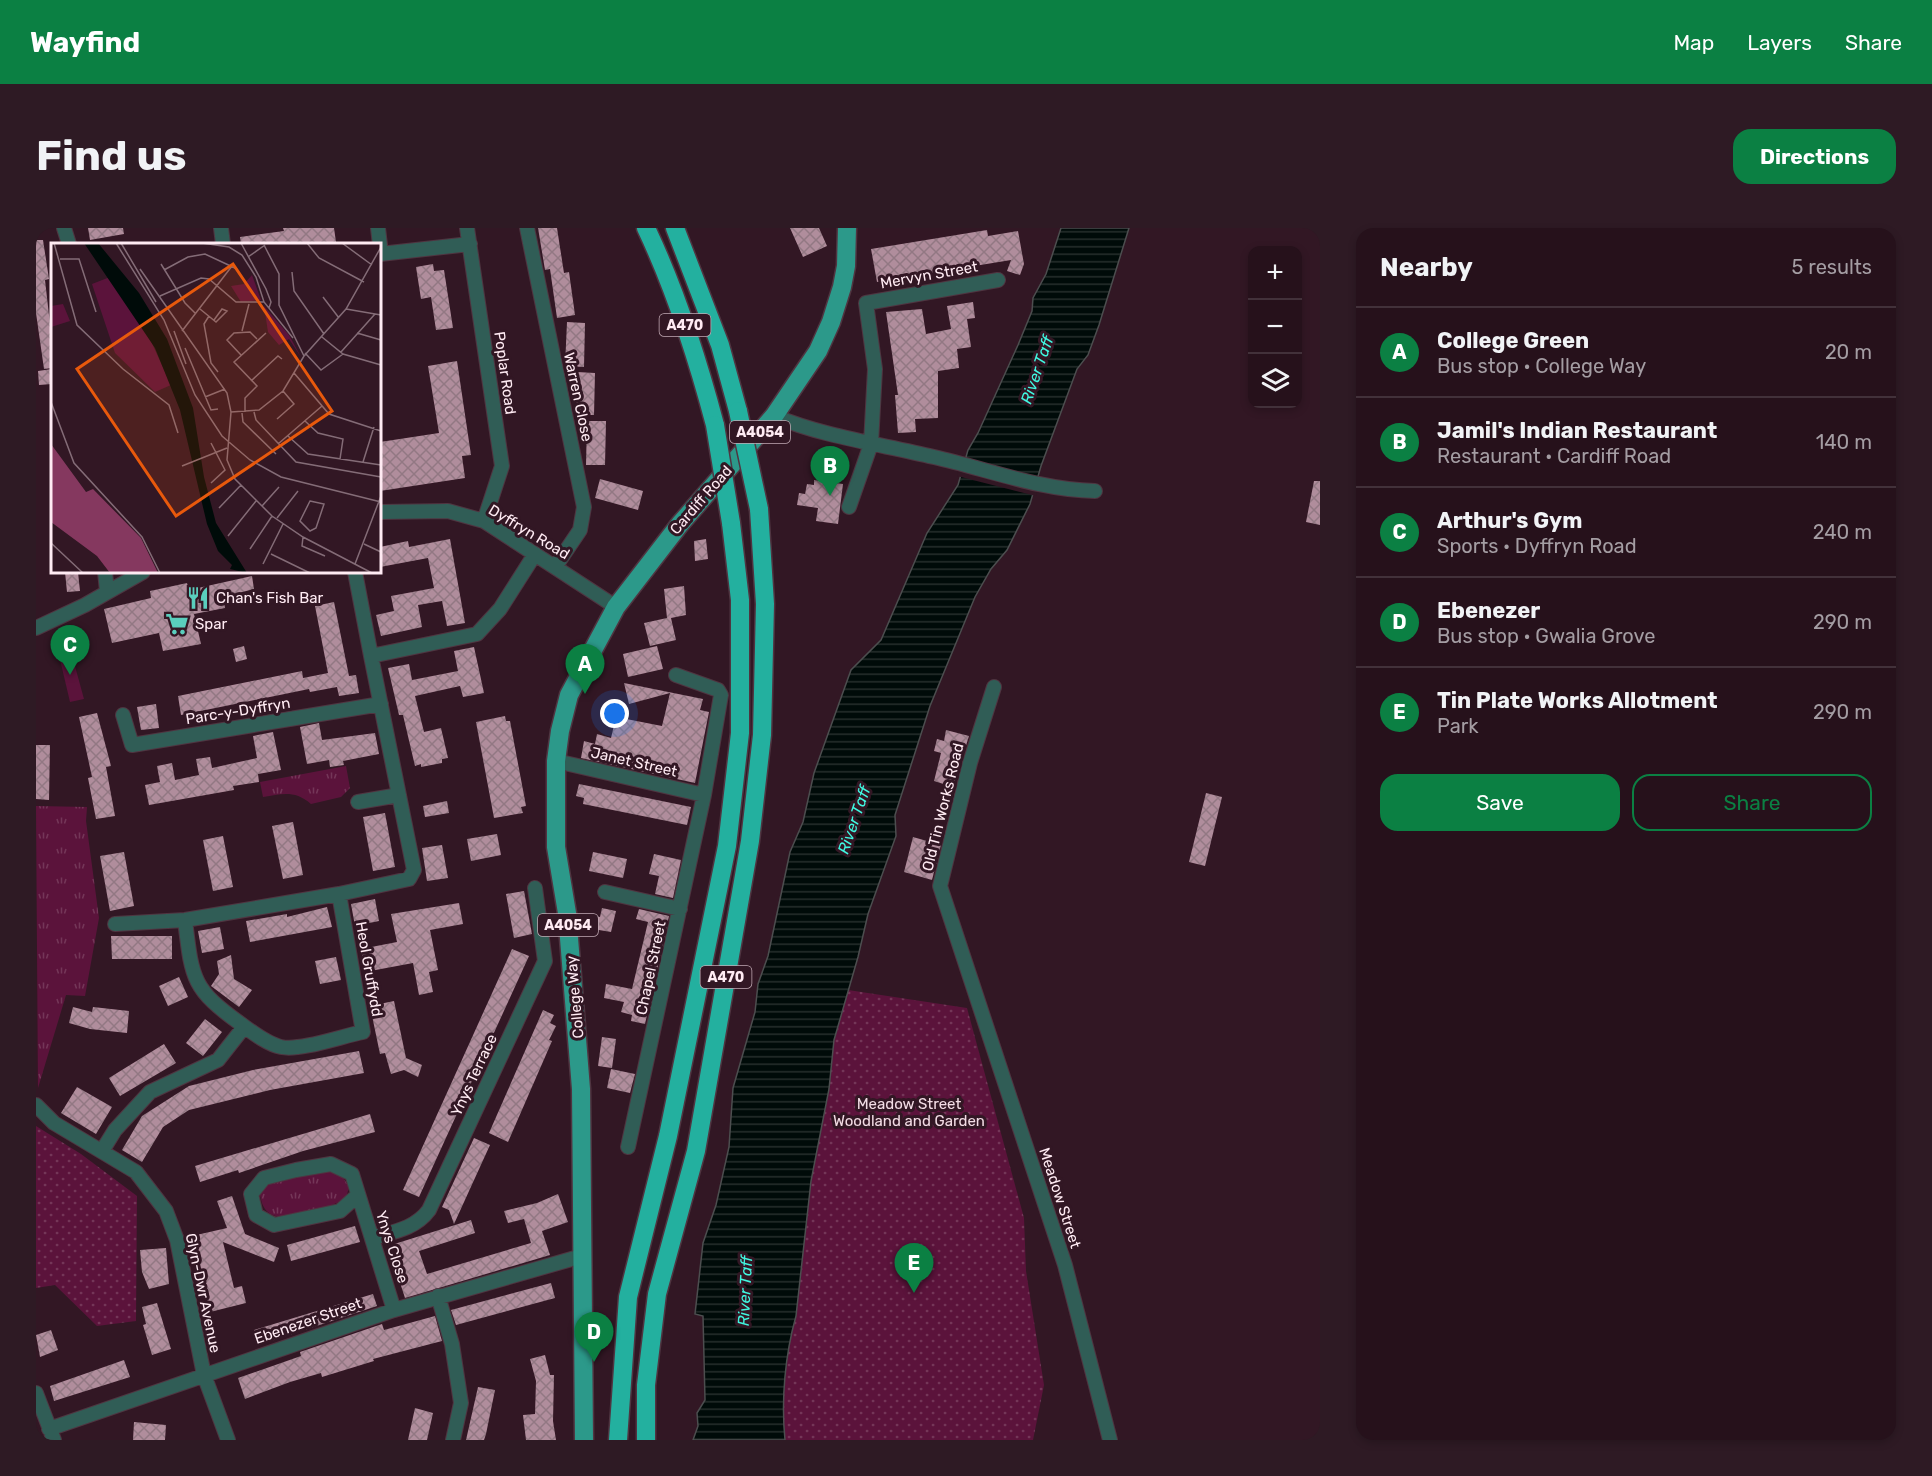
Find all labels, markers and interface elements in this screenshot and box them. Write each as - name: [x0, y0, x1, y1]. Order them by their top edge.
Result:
- text: Wayfind: [30, 26, 140, 59]
- text: Map: [1673, 30, 1714, 55]
- text: Layers: [1747, 30, 1812, 55]
- text: Share: [1845, 30, 1902, 55]
- button: Directions: [1733, 129, 1896, 184]
- text: Find us: [36, 131, 187, 181]
- inset map: [51, 243, 381, 573]
- map controls: [1248, 246, 1302, 408]
- button: +: [1248, 246, 1302, 300]
- text: Nearby: [1380, 252, 1473, 283]
- text: 5 results: [1791, 255, 1872, 279]
- street label: Mervyn Street: [879, 258, 979, 292]
- button: −: [1248, 300, 1302, 354]
- road number: A470: [660, 314, 710, 336]
- text: College Green: [1437, 327, 1589, 354]
- street label: Poplar Road: [490, 330, 520, 416]
- water label: River Taff: [1017, 332, 1058, 407]
- text: A: [1392, 340, 1407, 364]
- text: 20 m: [1825, 340, 1872, 364]
- street label: Warren Close: [560, 351, 596, 443]
- button: layers: [1248, 354, 1302, 408]
- text: Bus stop · College Way: [1437, 354, 1646, 378]
- text: Jamil's Indian Restaurant: [1437, 417, 1717, 444]
- road number: A4054: [730, 421, 790, 443]
- text: B: [1392, 430, 1407, 454]
- text: 140 m: [1816, 430, 1872, 454]
- text: Restaurant · Cardiff Road: [1437, 444, 1671, 468]
- pin: B: [810, 446, 850, 496]
- street label: Cardiff Road: [666, 462, 736, 538]
- street label: Dyffryn Road: [485, 501, 573, 563]
- text: Arthur's Gym: [1437, 507, 1582, 534]
- text: C: [1392, 520, 1407, 544]
- text: 240 m: [1813, 520, 1872, 544]
- text: Sports · Dyffryn Road: [1437, 534, 1637, 558]
- restaurant icon: Chan's Fish Bar: [185, 585, 211, 611]
- place label: Chan's Fish Bar: [216, 589, 323, 607]
- text: Ebenezer: [1437, 597, 1540, 624]
- text: D: [1392, 610, 1407, 634]
- text: 290 m: [1813, 610, 1872, 634]
- supermarket icon: Spar: [164, 611, 190, 637]
- place label: Spar: [195, 615, 228, 633]
- text: Bus stop · Gwalia Grove: [1437, 624, 1655, 648]
- pin: C: [51, 626, 90, 675]
- pin: A: [566, 644, 604, 694]
- text: Tin Plate Works Allotment: [1437, 687, 1717, 714]
- street label: Parc-y-Dyffryn: [184, 694, 292, 728]
- your location: [600, 699, 629, 728]
- text: E: [1393, 700, 1406, 724]
- text: 290 m: [1813, 700, 1872, 724]
- text: Park: [1437, 714, 1479, 738]
- street label: Old Tin Works Road: [918, 741, 968, 873]
- street label: Janet Street: [589, 743, 679, 781]
- button: Save: [1380, 774, 1620, 831]
- button: Share: [1632, 774, 1872, 831]
- water label: River Taff: [834, 782, 875, 857]
- road number: A4054: [538, 914, 598, 936]
- street label: Chapel Street: [632, 919, 670, 1017]
- street label: Heol Gruffydd: [352, 920, 386, 1018]
- street label: College Way: [562, 955, 588, 1039]
- road number: A470: [700, 966, 752, 988]
- street label: Ynys Terrace: [447, 1031, 501, 1119]
- park label: Meadow Street Woodland and Garden: [833, 1095, 985, 1130]
- street label: Meadow Street: [1035, 1145, 1085, 1251]
- street label: Ynys Close: [372, 1208, 412, 1286]
- street label: Glyn-Dwr Avenue: [182, 1232, 224, 1354]
- pin: E: [894, 1244, 934, 1293]
- water label: River Taff: [734, 1253, 756, 1327]
- street label: Ebenezer Street: [252, 1294, 364, 1348]
- pin: D: [574, 1312, 614, 1362]

